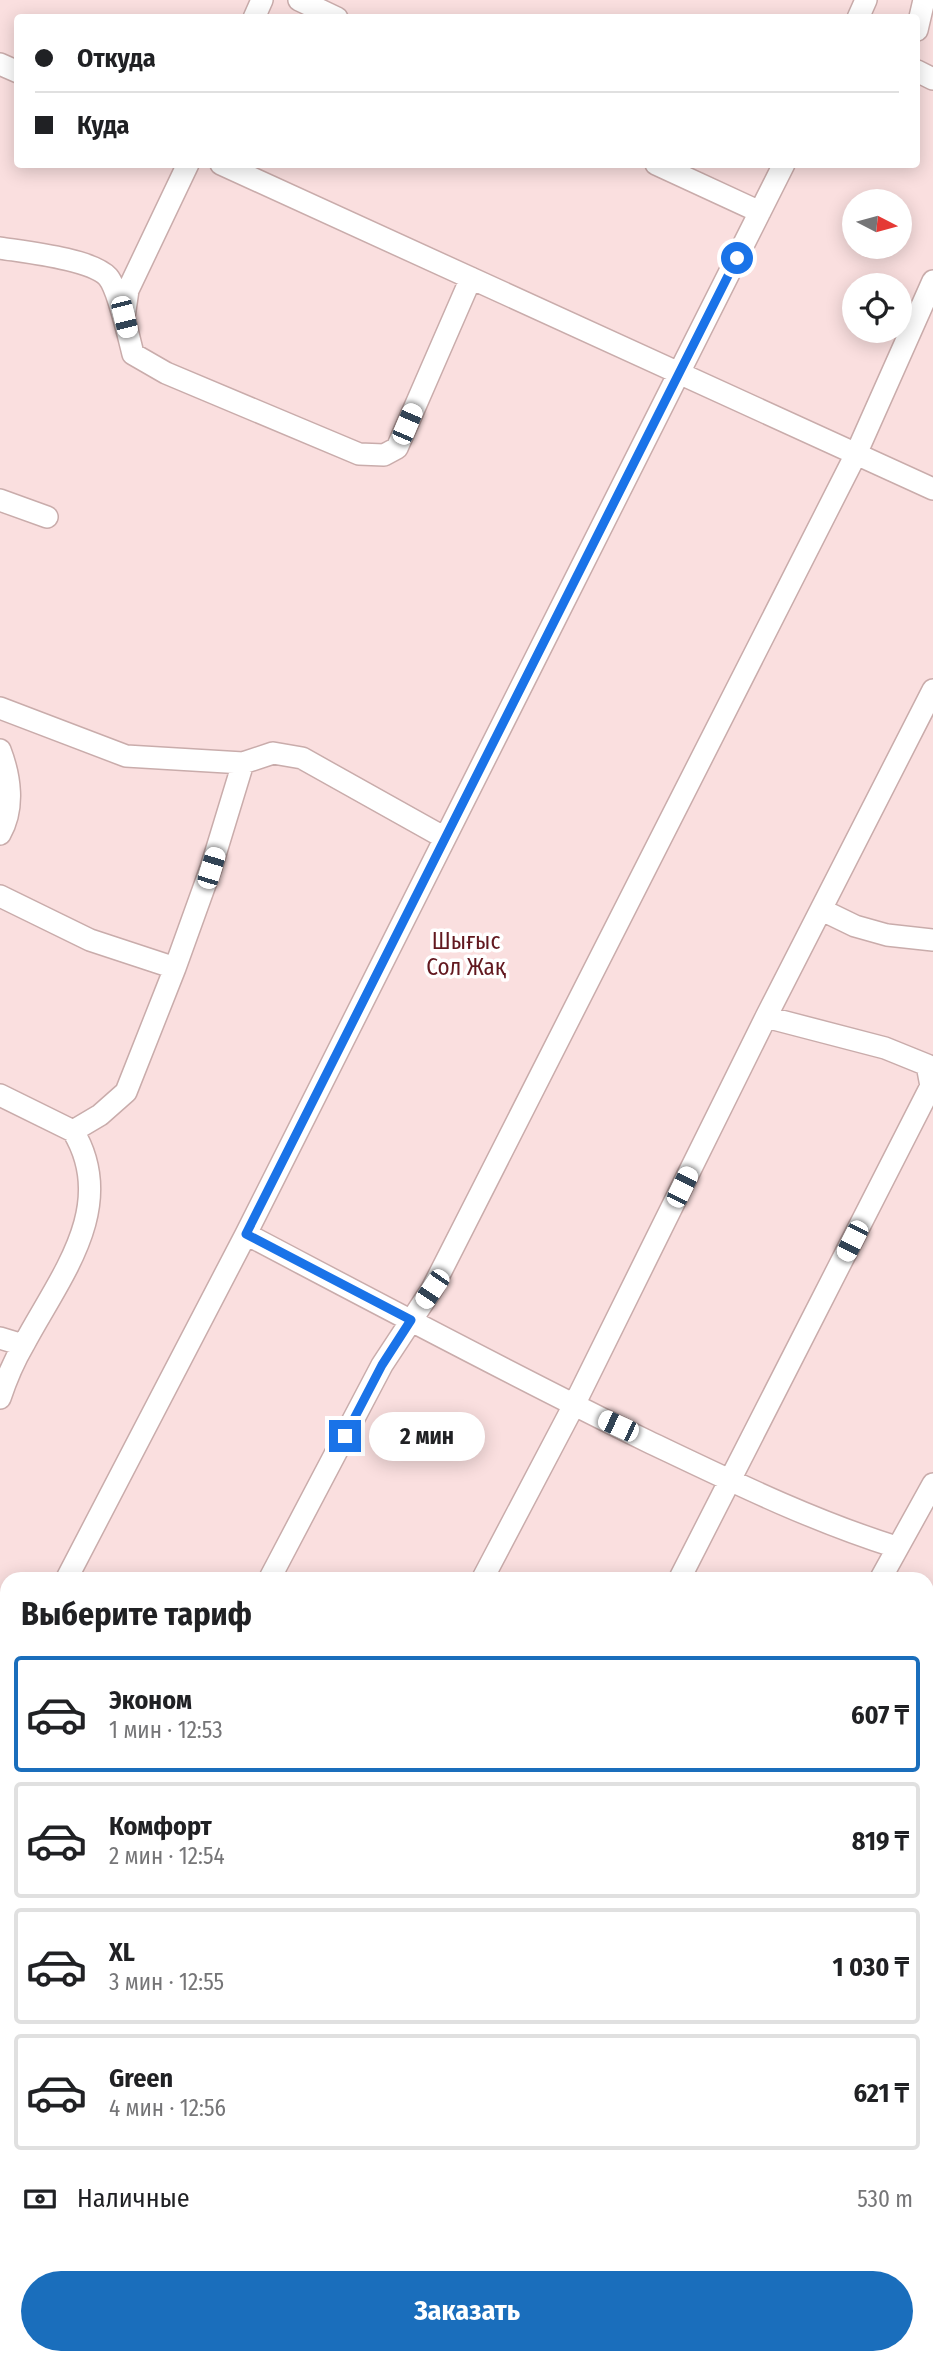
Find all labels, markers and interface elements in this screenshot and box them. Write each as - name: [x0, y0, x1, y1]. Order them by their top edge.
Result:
- text: Откуда: [77, 43, 156, 74]
- text: Куда: [77, 110, 130, 141]
- north arrow: [842, 189, 912, 259]
- map controls: [842, 189, 912, 343]
- route start: [721, 242, 753, 274]
- button: locate: [842, 273, 912, 343]
- car: [109, 294, 140, 340]
- car: [390, 401, 425, 447]
- car: [195, 845, 228, 891]
- park label: Шығыс Сол Жақ: [426, 927, 507, 981]
- car: [664, 1164, 701, 1210]
- car: [834, 1218, 871, 1264]
- car: [412, 1266, 453, 1312]
- car: [595, 1408, 642, 1444]
- callout: 2 мин: [370, 1412, 485, 1460]
- route end: [329, 1420, 361, 1452]
- text: 2 мин: [400, 1422, 454, 1450]
- text: Выберите тариф: [21, 1595, 252, 1633]
- icon: car: [25, 1683, 88, 1746]
- text: Эконом: [109, 1685, 192, 1716]
- text: 607 ₸: [851, 1700, 909, 1731]
- text: 1 мин · 12:53: [109, 1716, 223, 1744]
- icon: car: [25, 1809, 88, 1872]
- text: Комфорт: [109, 1811, 212, 1842]
- text: 819 ₸: [852, 1826, 909, 1857]
- text: 2 мин · 12:54: [109, 1842, 225, 1870]
- icon: car: [25, 1935, 88, 1998]
- text: XL: [109, 1937, 135, 1968]
- text: 1 030 ₸: [833, 1952, 909, 1983]
- text: 3 мин · 12:55: [109, 1968, 224, 1996]
- icon: car: [25, 2061, 88, 2124]
- text: Green: [109, 2063, 173, 2094]
- text: 621 ₸: [853, 2078, 909, 2109]
- text: 4 мин · 12:56: [109, 2094, 226, 2122]
- icon: cash: [21, 2180, 59, 2218]
- text: Наличные: [77, 2183, 190, 2214]
- text: 530 m: [857, 2185, 913, 2213]
- button: Заказать: [21, 2271, 913, 2351]

